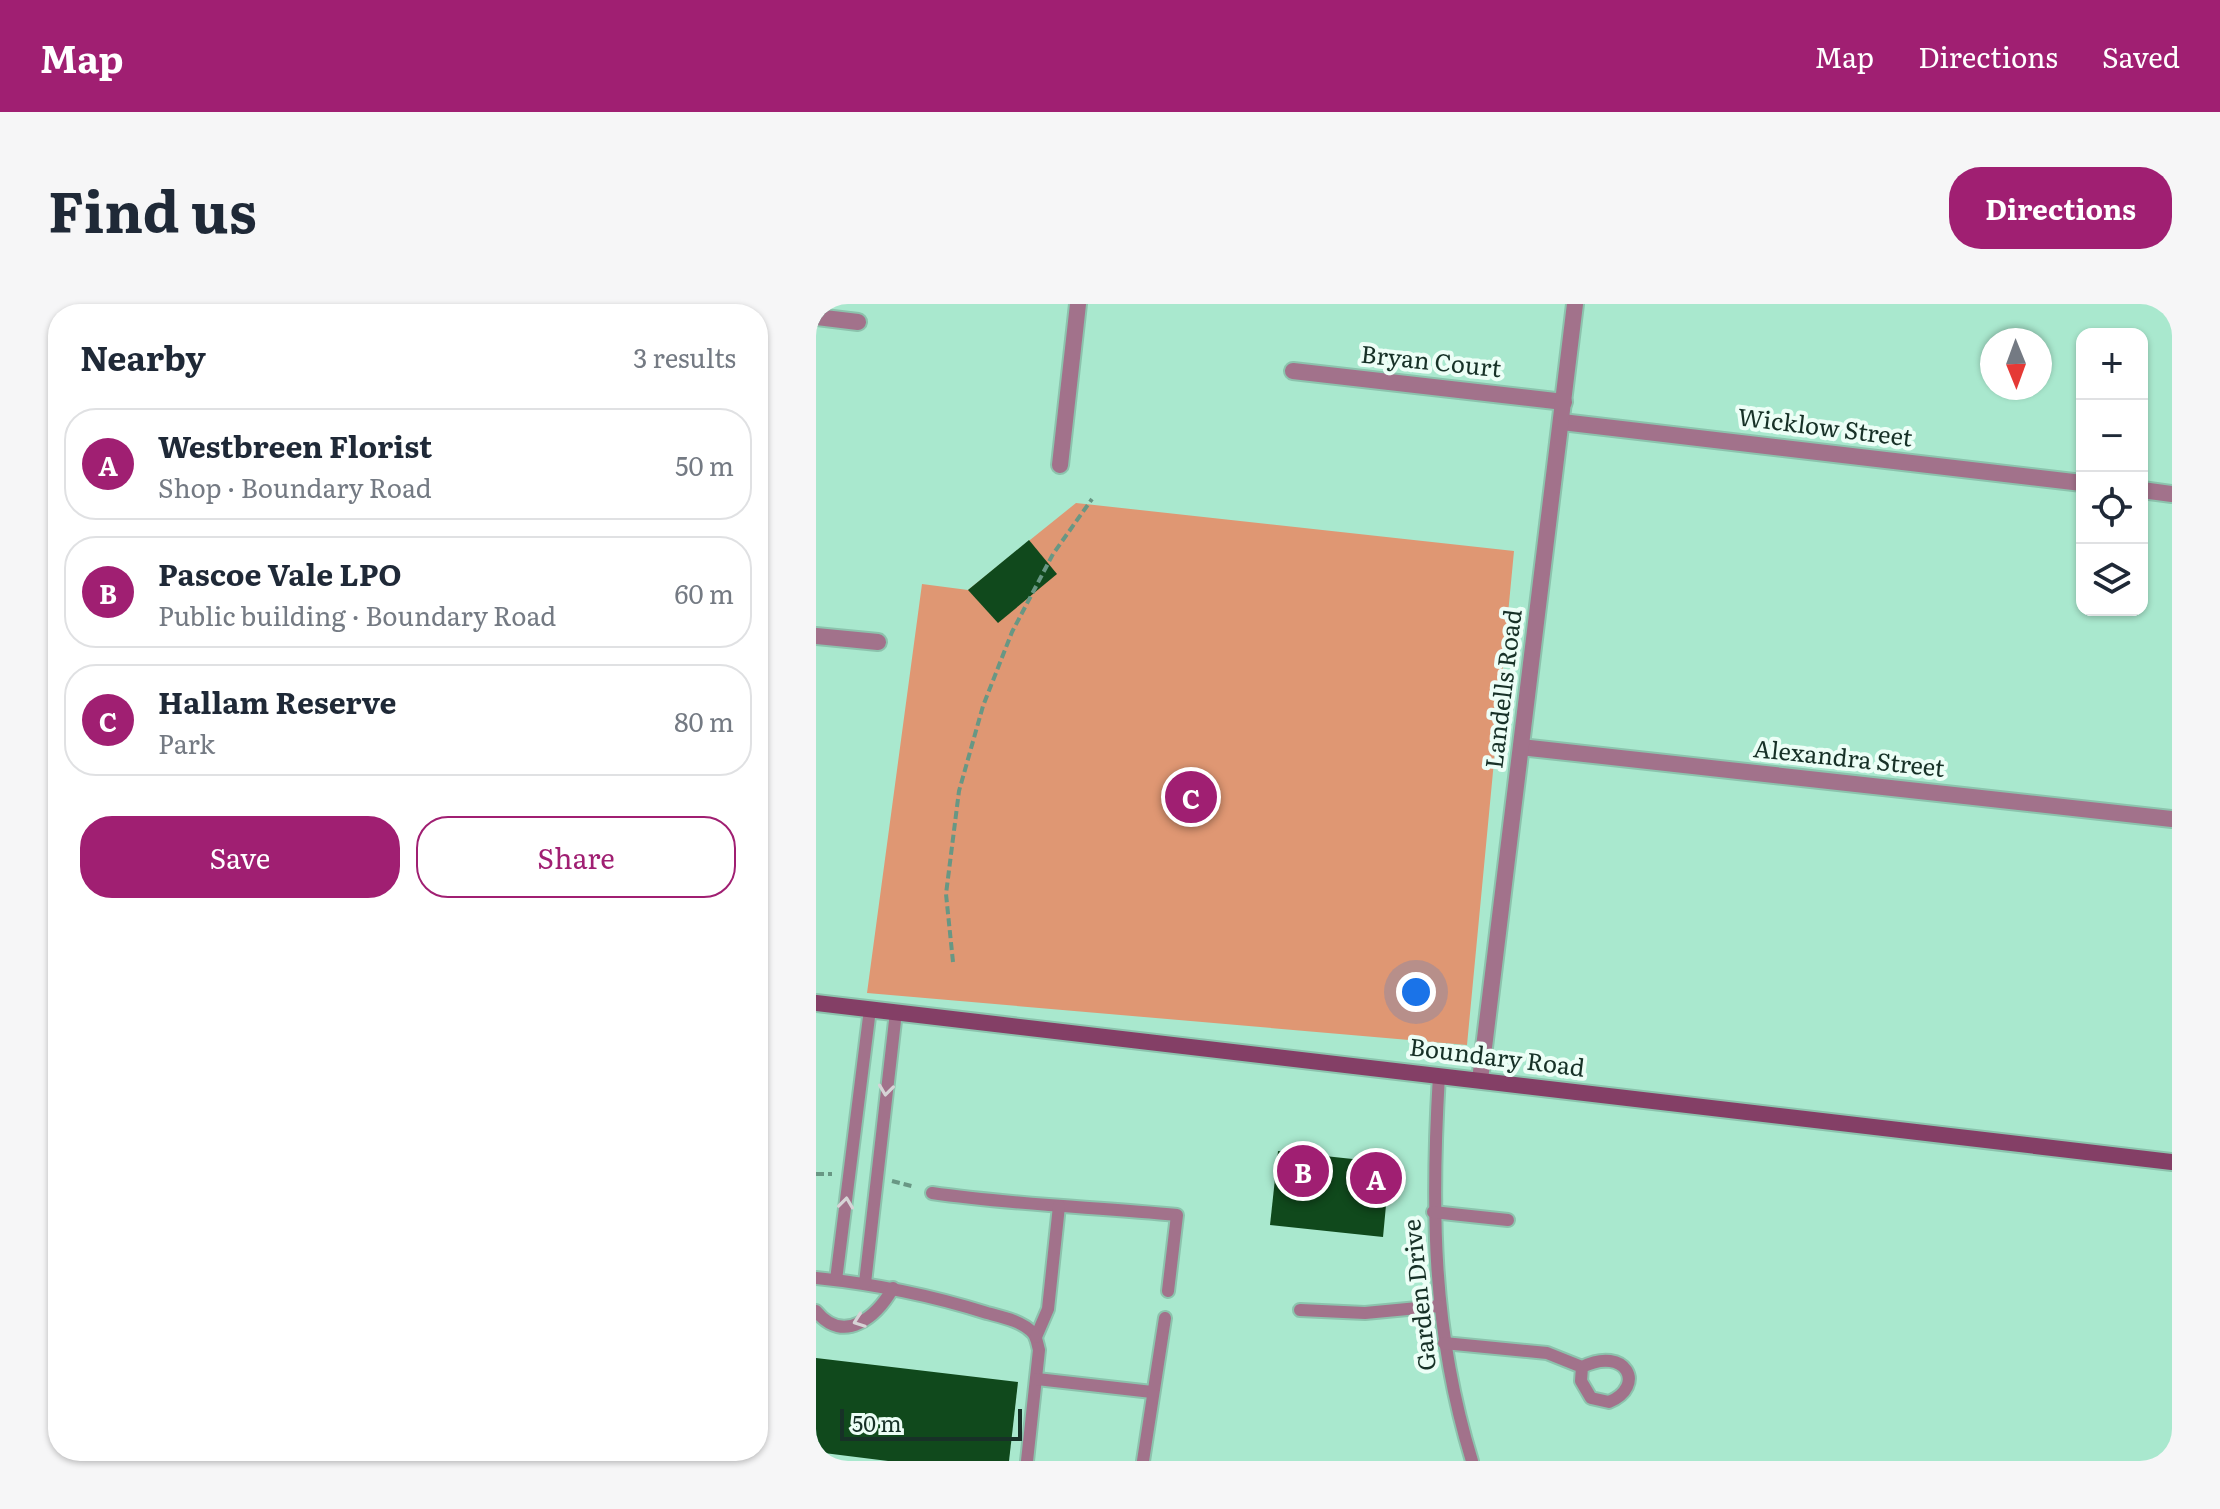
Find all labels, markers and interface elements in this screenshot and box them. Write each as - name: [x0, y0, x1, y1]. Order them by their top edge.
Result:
- text: Map: [40, 28, 124, 85]
- text: Map: [1815, 35, 1874, 77]
- text: Directions: [1918, 35, 2058, 77]
- text: Saved: [2102, 35, 2180, 77]
- text: Find us: [48, 167, 257, 250]
- button: Directions: [1949, 167, 2172, 249]
- north arrow: [1980, 328, 2052, 400]
- map controls: [2076, 328, 2148, 616]
- button: +: [2076, 328, 2148, 400]
- text: Nearby: [80, 331, 206, 381]
- street label: Bryan Court: [1359, 335, 1504, 384]
- text: 3 results: [633, 337, 736, 376]
- street label: Wicklow Street: [1736, 397, 1915, 454]
- button: −: [2076, 400, 2148, 472]
- text: Westbreen Florist: [158, 423, 432, 467]
- text: A: [98, 445, 118, 484]
- text: 50 m: [675, 445, 734, 484]
- text: Shop · Boundary Road: [158, 467, 432, 506]
- button: locate: [2076, 472, 2148, 544]
- button: layers: [2076, 544, 2148, 616]
- text: Pascoe Vale LPO: [158, 551, 402, 595]
- text: B: [99, 573, 117, 612]
- text: 60 m: [675, 573, 734, 612]
- text: Public building · Boundary Road: [158, 595, 556, 634]
- street label: Landells Road: [1474, 607, 1529, 770]
- text: Hallam Reserve: [158, 679, 397, 723]
- text: C: [99, 701, 117, 740]
- text: 80 m: [674, 701, 734, 740]
- text: Park: [158, 723, 215, 762]
- street label: Alexandra Street: [1752, 729, 1947, 784]
- pin: C: [1165, 767, 1217, 827]
- button: Save: [80, 816, 400, 898]
- button: Share: [416, 816, 736, 898]
- your location: [1396, 972, 1436, 1012]
- street label: Boundary Road: [1408, 1027, 1587, 1084]
- one-way arrow: [877, 1084, 894, 1097]
- pin: B: [1277, 1141, 1329, 1201]
- pin: A: [1350, 1148, 1402, 1208]
- one-way arrow: [837, 1196, 854, 1210]
- street label: Garden Drive: [1392, 1218, 1443, 1373]
- one-way arrow: [853, 1311, 867, 1328]
- scale bar: [840, 1405, 1022, 1441]
- text: 50 m: [852, 1406, 902, 1439]

